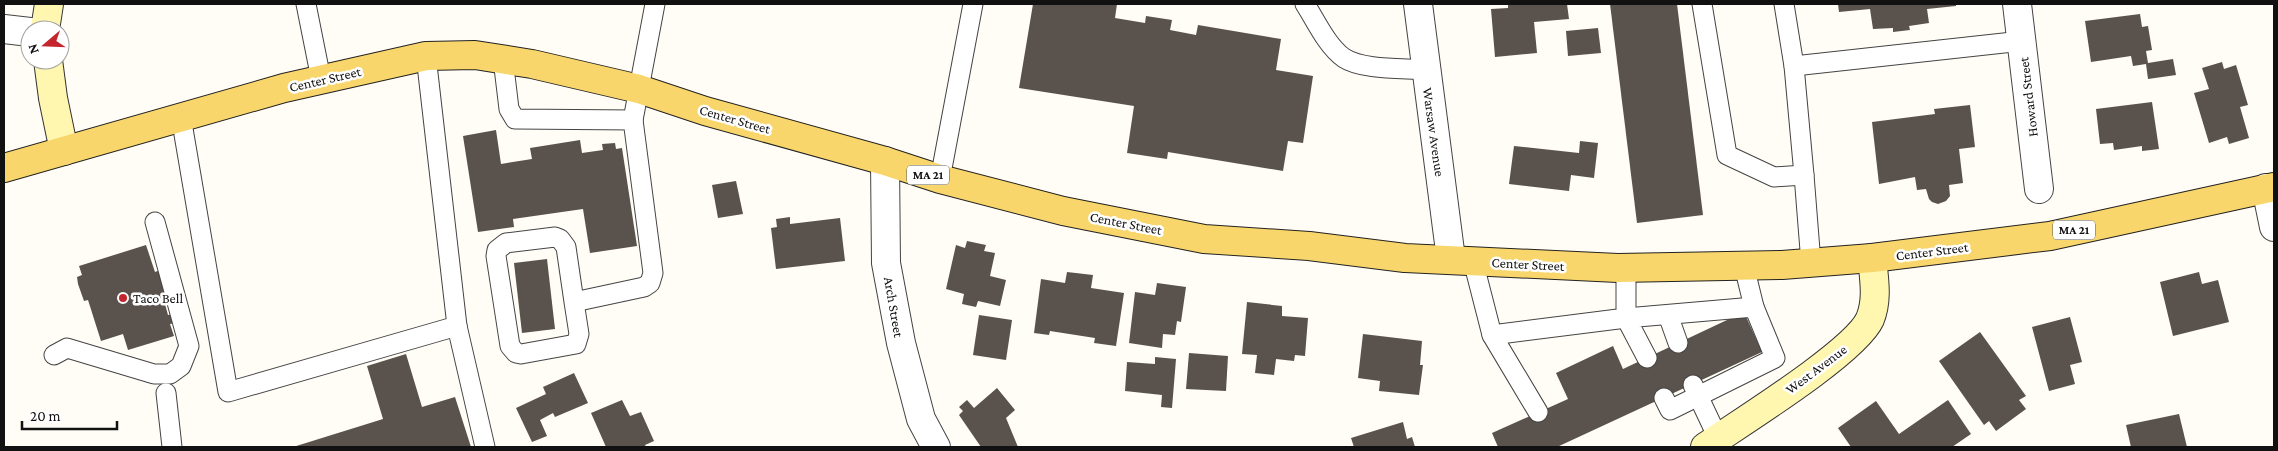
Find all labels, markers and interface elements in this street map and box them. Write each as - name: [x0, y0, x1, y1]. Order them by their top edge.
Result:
- north arrow: [20, 20, 70, 70]
- text: N: [23, 42, 42, 56]
- street label: Howard Street: [2015, 56, 2041, 138]
- street label: Center Street: [288, 63, 363, 95]
- street label: Warsaw Avenue: [1420, 86, 1448, 178]
- street label: Center Street: [698, 101, 773, 137]
- road number: MA 21: [907, 166, 949, 184]
- street label: Center Street: [1089, 208, 1164, 238]
- road number: MA 21: [2053, 220, 2095, 240]
- street label: Center Street: [1895, 239, 1970, 263]
- street label: Center Street: [1491, 254, 1565, 274]
- street label: Arch Street: [881, 275, 907, 339]
- place label: Taco Bell: [133, 290, 183, 306]
- marker: Taco Bell: [117, 292, 129, 304]
- street label: West Avenue: [1782, 341, 1850, 397]
- scale bar: [22, 398, 118, 430]
- text: 20 m: [30, 408, 61, 424]

